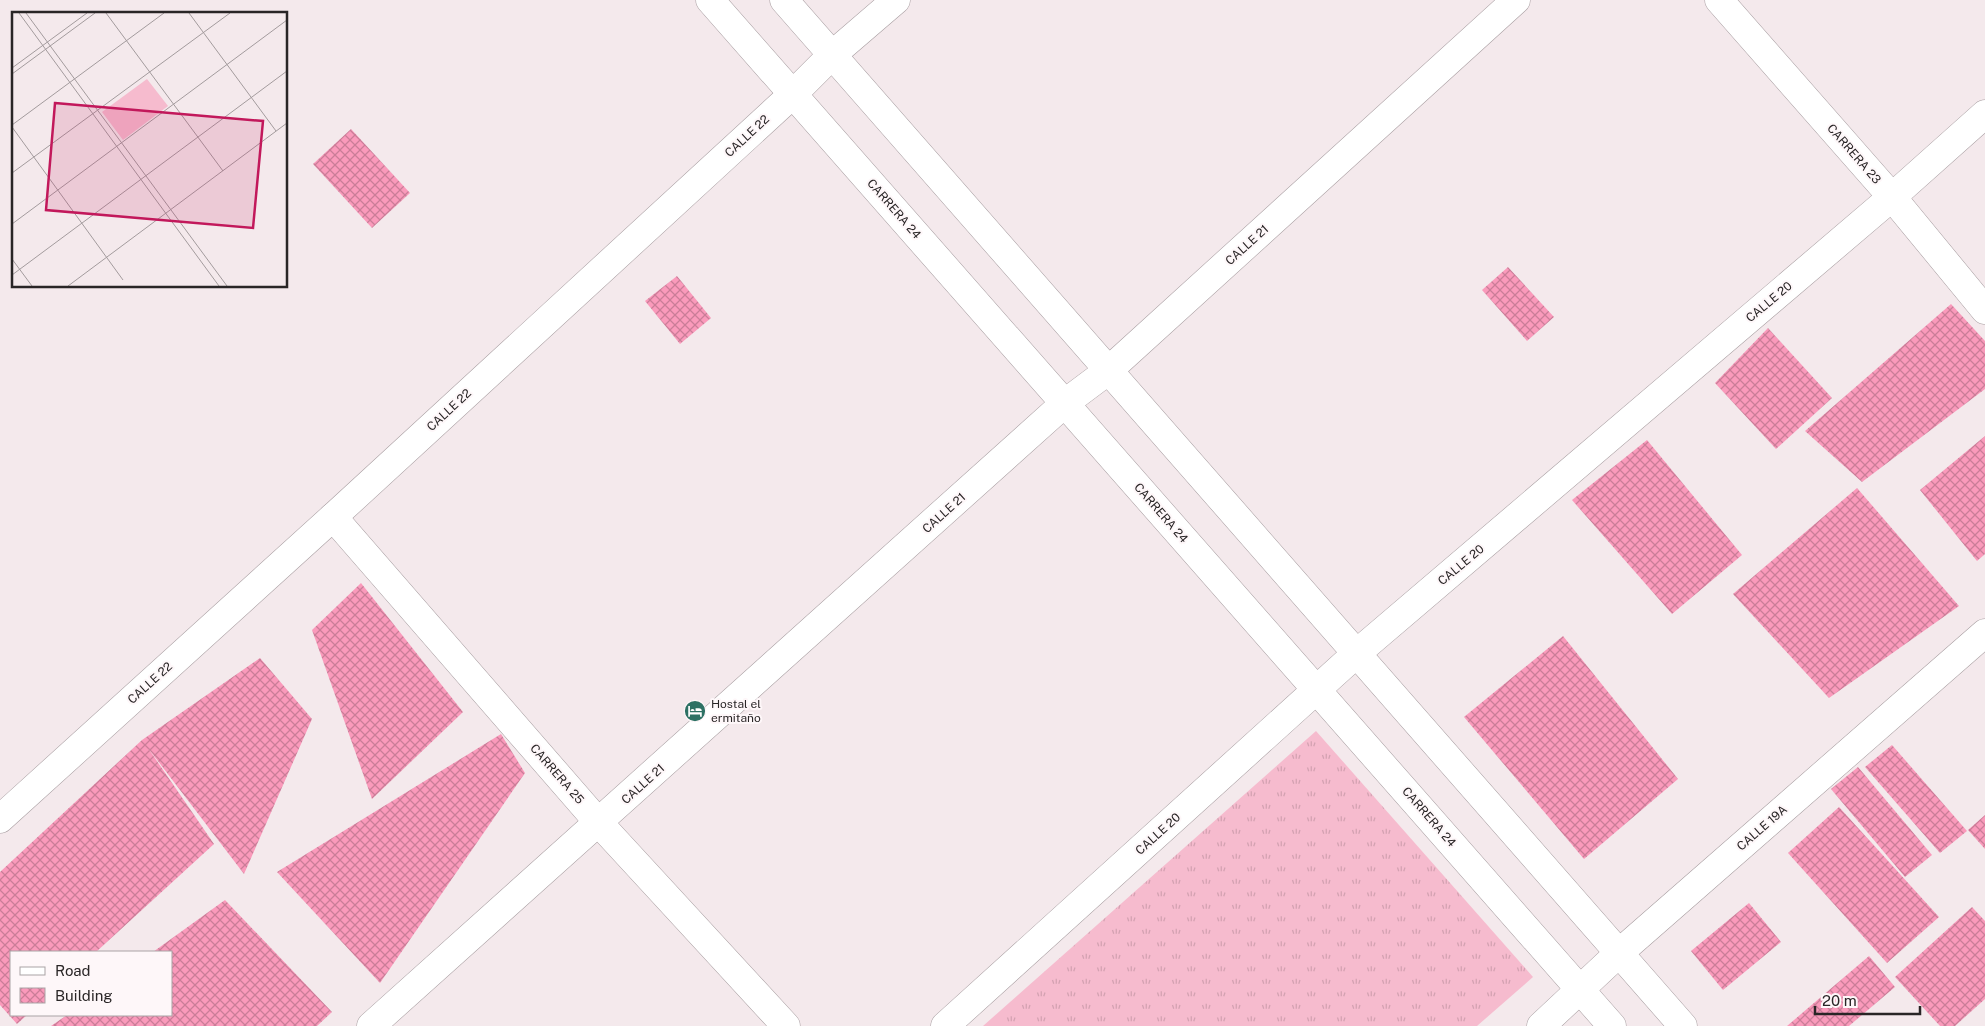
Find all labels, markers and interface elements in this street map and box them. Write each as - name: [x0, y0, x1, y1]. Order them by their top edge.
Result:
- inset map: [12, 12, 288, 288]
- street label: CALLE 22: [722, 112, 772, 160]
- street label: CARRERA 23: [1824, 121, 1884, 187]
- street label: CARRERA 24: [864, 176, 924, 242]
- street label: CALLE 21: [1223, 222, 1271, 268]
- street label: CALLE 20: [1743, 279, 1795, 325]
- street label: CALLE 22: [424, 386, 474, 434]
- street label: CARRERA 24: [1131, 480, 1191, 546]
- street label: CALLE 21: [920, 490, 968, 536]
- street label: CALLE 20: [1435, 542, 1487, 588]
- street label: CALLE 22: [125, 659, 175, 707]
- place label: Hostal el ermitaño: [711, 697, 761, 725]
- hotel icon: Hostal el ermitaño: [683, 699, 707, 723]
- street label: CARRERA 25: [527, 741, 587, 807]
- street label: CALLE 21: [619, 761, 667, 807]
- street label: CARRERA 24: [1399, 784, 1459, 850]
- street label: CALLE 19A: [1734, 802, 1790, 854]
- street label: CALLE 20: [1133, 810, 1183, 858]
- legend: [10, 951, 172, 1016]
- text: Road: [55, 962, 91, 979]
- scale bar: [1815, 984, 1920, 1016]
- text: Building: [55, 987, 113, 1004]
- text: 20 m: [1822, 992, 1857, 1009]

